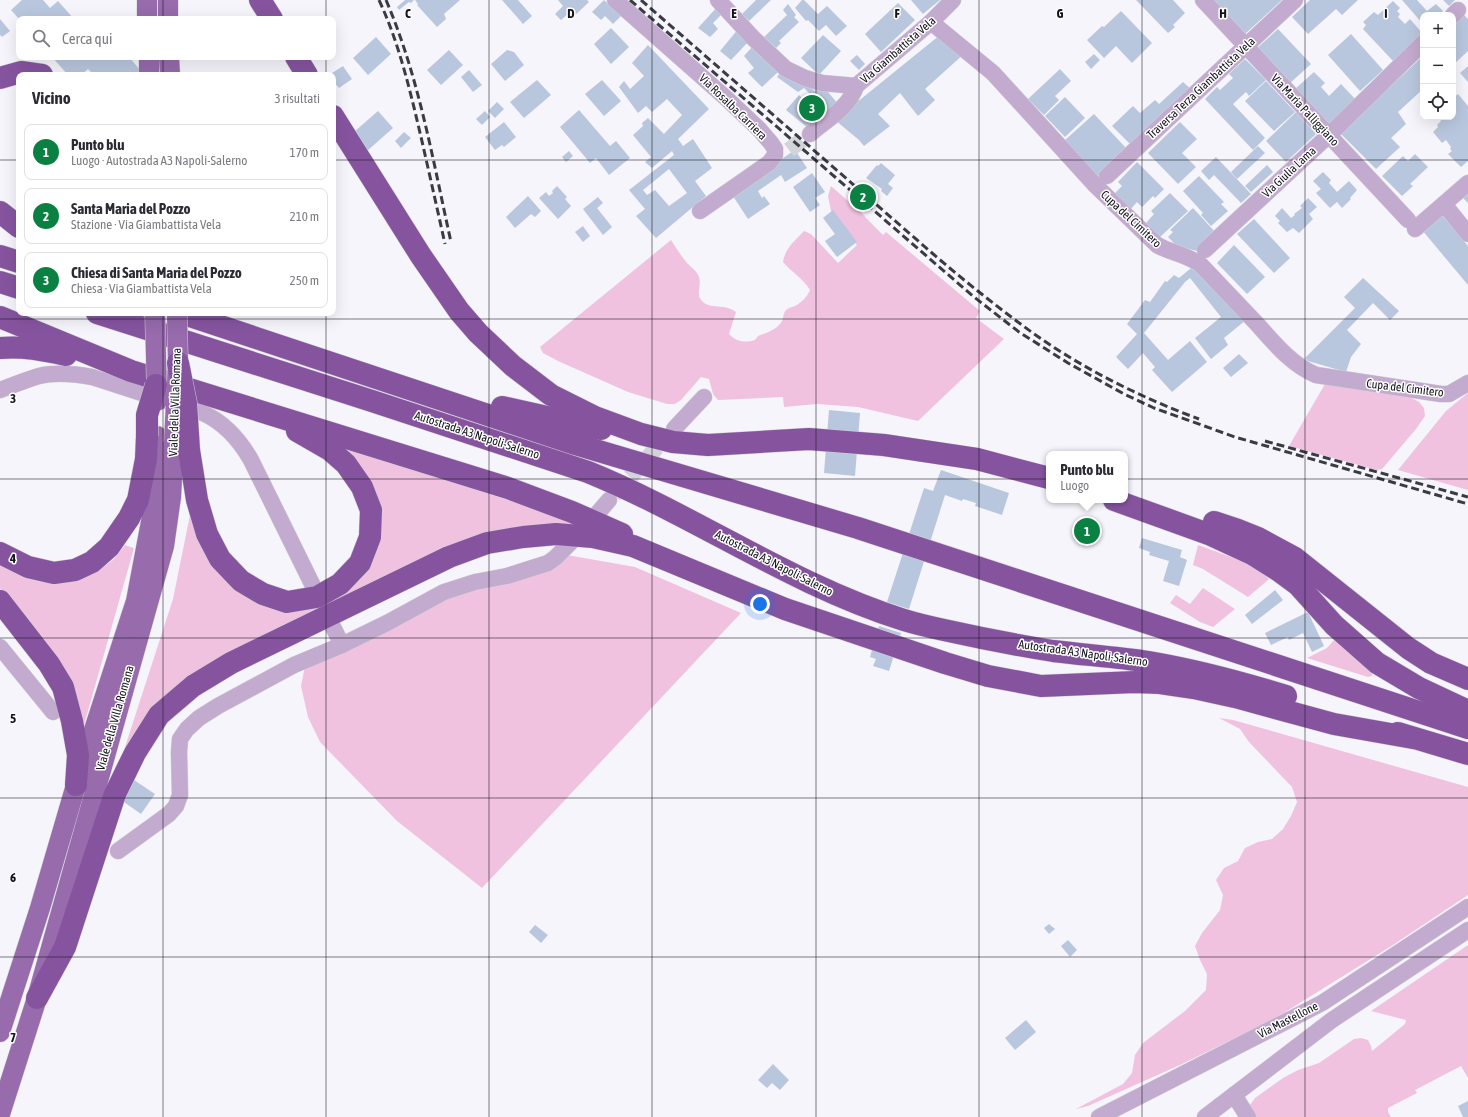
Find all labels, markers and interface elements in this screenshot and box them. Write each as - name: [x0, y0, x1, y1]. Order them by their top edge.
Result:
- text: C: [405, 6, 411, 21]
- text: D: [567, 6, 575, 21]
- text: E: [731, 6, 737, 21]
- text: F: [894, 6, 900, 21]
- text: G: [1057, 6, 1064, 21]
- text: H: [1219, 6, 1227, 21]
- text: I: [1384, 6, 1388, 21]
- map controls: [1420, 12, 1456, 120]
- button: +: [1420, 12, 1456, 48]
- street label: Via Giambattista Vela: [858, 14, 938, 86]
- search box: [16, 16, 336, 60]
- icon: search: [30, 27, 52, 49]
- text: Cerca qui: [62, 30, 112, 47]
- street label: Traversa Terza Giambattista Vela: [1144, 34, 1258, 142]
- button: −: [1420, 48, 1456, 84]
- street label: Via Rosalba Carriera: [696, 71, 770, 143]
- street label: Via Maria Palliggiano: [1268, 71, 1342, 149]
- button: locate: [1420, 84, 1456, 120]
- text: Vicino: [32, 88, 71, 108]
- text: 3 risultati: [274, 91, 320, 106]
- pin: 3: [799, 93, 825, 123]
- text: Punto blu: [71, 136, 124, 153]
- street label: Via Giulia Lama: [1259, 144, 1319, 200]
- text: 1: [43, 145, 49, 160]
- text: 170 m: [290, 145, 319, 160]
- text: Luogo · Autostrada A3 Napoli-Salerno: [71, 153, 247, 168]
- pin: 2: [850, 182, 876, 212]
- street label: Cupa del Cimitero: [1098, 187, 1164, 251]
- text: Santa Maria del Pozzo: [71, 200, 191, 217]
- text: 2: [43, 209, 49, 224]
- text: 210 m: [290, 209, 319, 224]
- text: Stazione · Via Giambattista Vela: [71, 217, 221, 232]
- text: Chiesa di Santa Maria del Pozzo: [71, 264, 242, 281]
- text: 3: [43, 273, 49, 288]
- text: 250 m: [290, 273, 319, 288]
- text: Chiesa · Via Giambattista Vela: [71, 281, 212, 296]
- street label: Viale della Villa Romana: [166, 347, 184, 457]
- street label: Cupa del Cimitero: [1366, 376, 1445, 400]
- text: 3: [10, 391, 16, 406]
- street label: Autostrada A3 Napoli-Salerno: [413, 408, 541, 462]
- popup: [1046, 451, 1128, 503]
- text: Punto blu: [1060, 461, 1114, 478]
- text: Luogo: [1060, 478, 1089, 493]
- pin: 1: [1074, 516, 1100, 546]
- street label: Autostrada A3 Napoli-Salerno: [713, 527, 836, 599]
- text: 4: [9, 551, 16, 566]
- your location: [750, 594, 770, 614]
- street label: Autostrada A3 Napoli-Salerno: [1017, 637, 1149, 669]
- street label: Viale della Villa Romana: [93, 664, 137, 772]
- text: 5: [10, 711, 16, 726]
- text: 6: [10, 870, 16, 885]
- street label: Via Mastellone: [1256, 999, 1320, 1041]
- text: 7: [10, 1030, 16, 1045]

